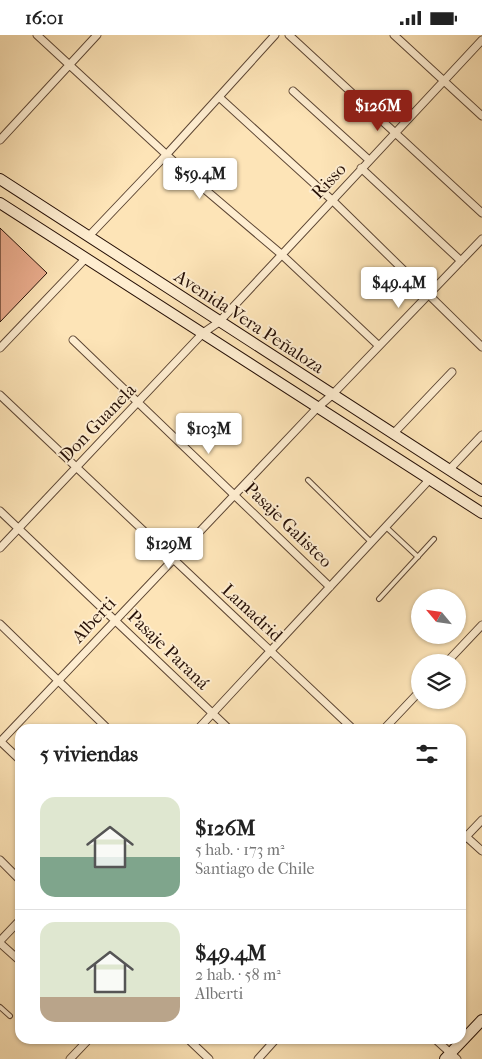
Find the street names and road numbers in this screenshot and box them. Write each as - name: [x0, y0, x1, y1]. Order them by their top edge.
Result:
- street label: Risso: [307, 159, 351, 203]
- street label: Avenida Vera Peñaloza: [169, 265, 328, 379]
- street label: Don Guanela: [55, 379, 141, 467]
- street label: Pasaje Galisteo: [240, 478, 336, 572]
- street label: Lamadrid: [217, 580, 287, 646]
- street label: Alberti: [67, 592, 121, 648]
- street label: Pasaje Paraná: [123, 606, 214, 695]

